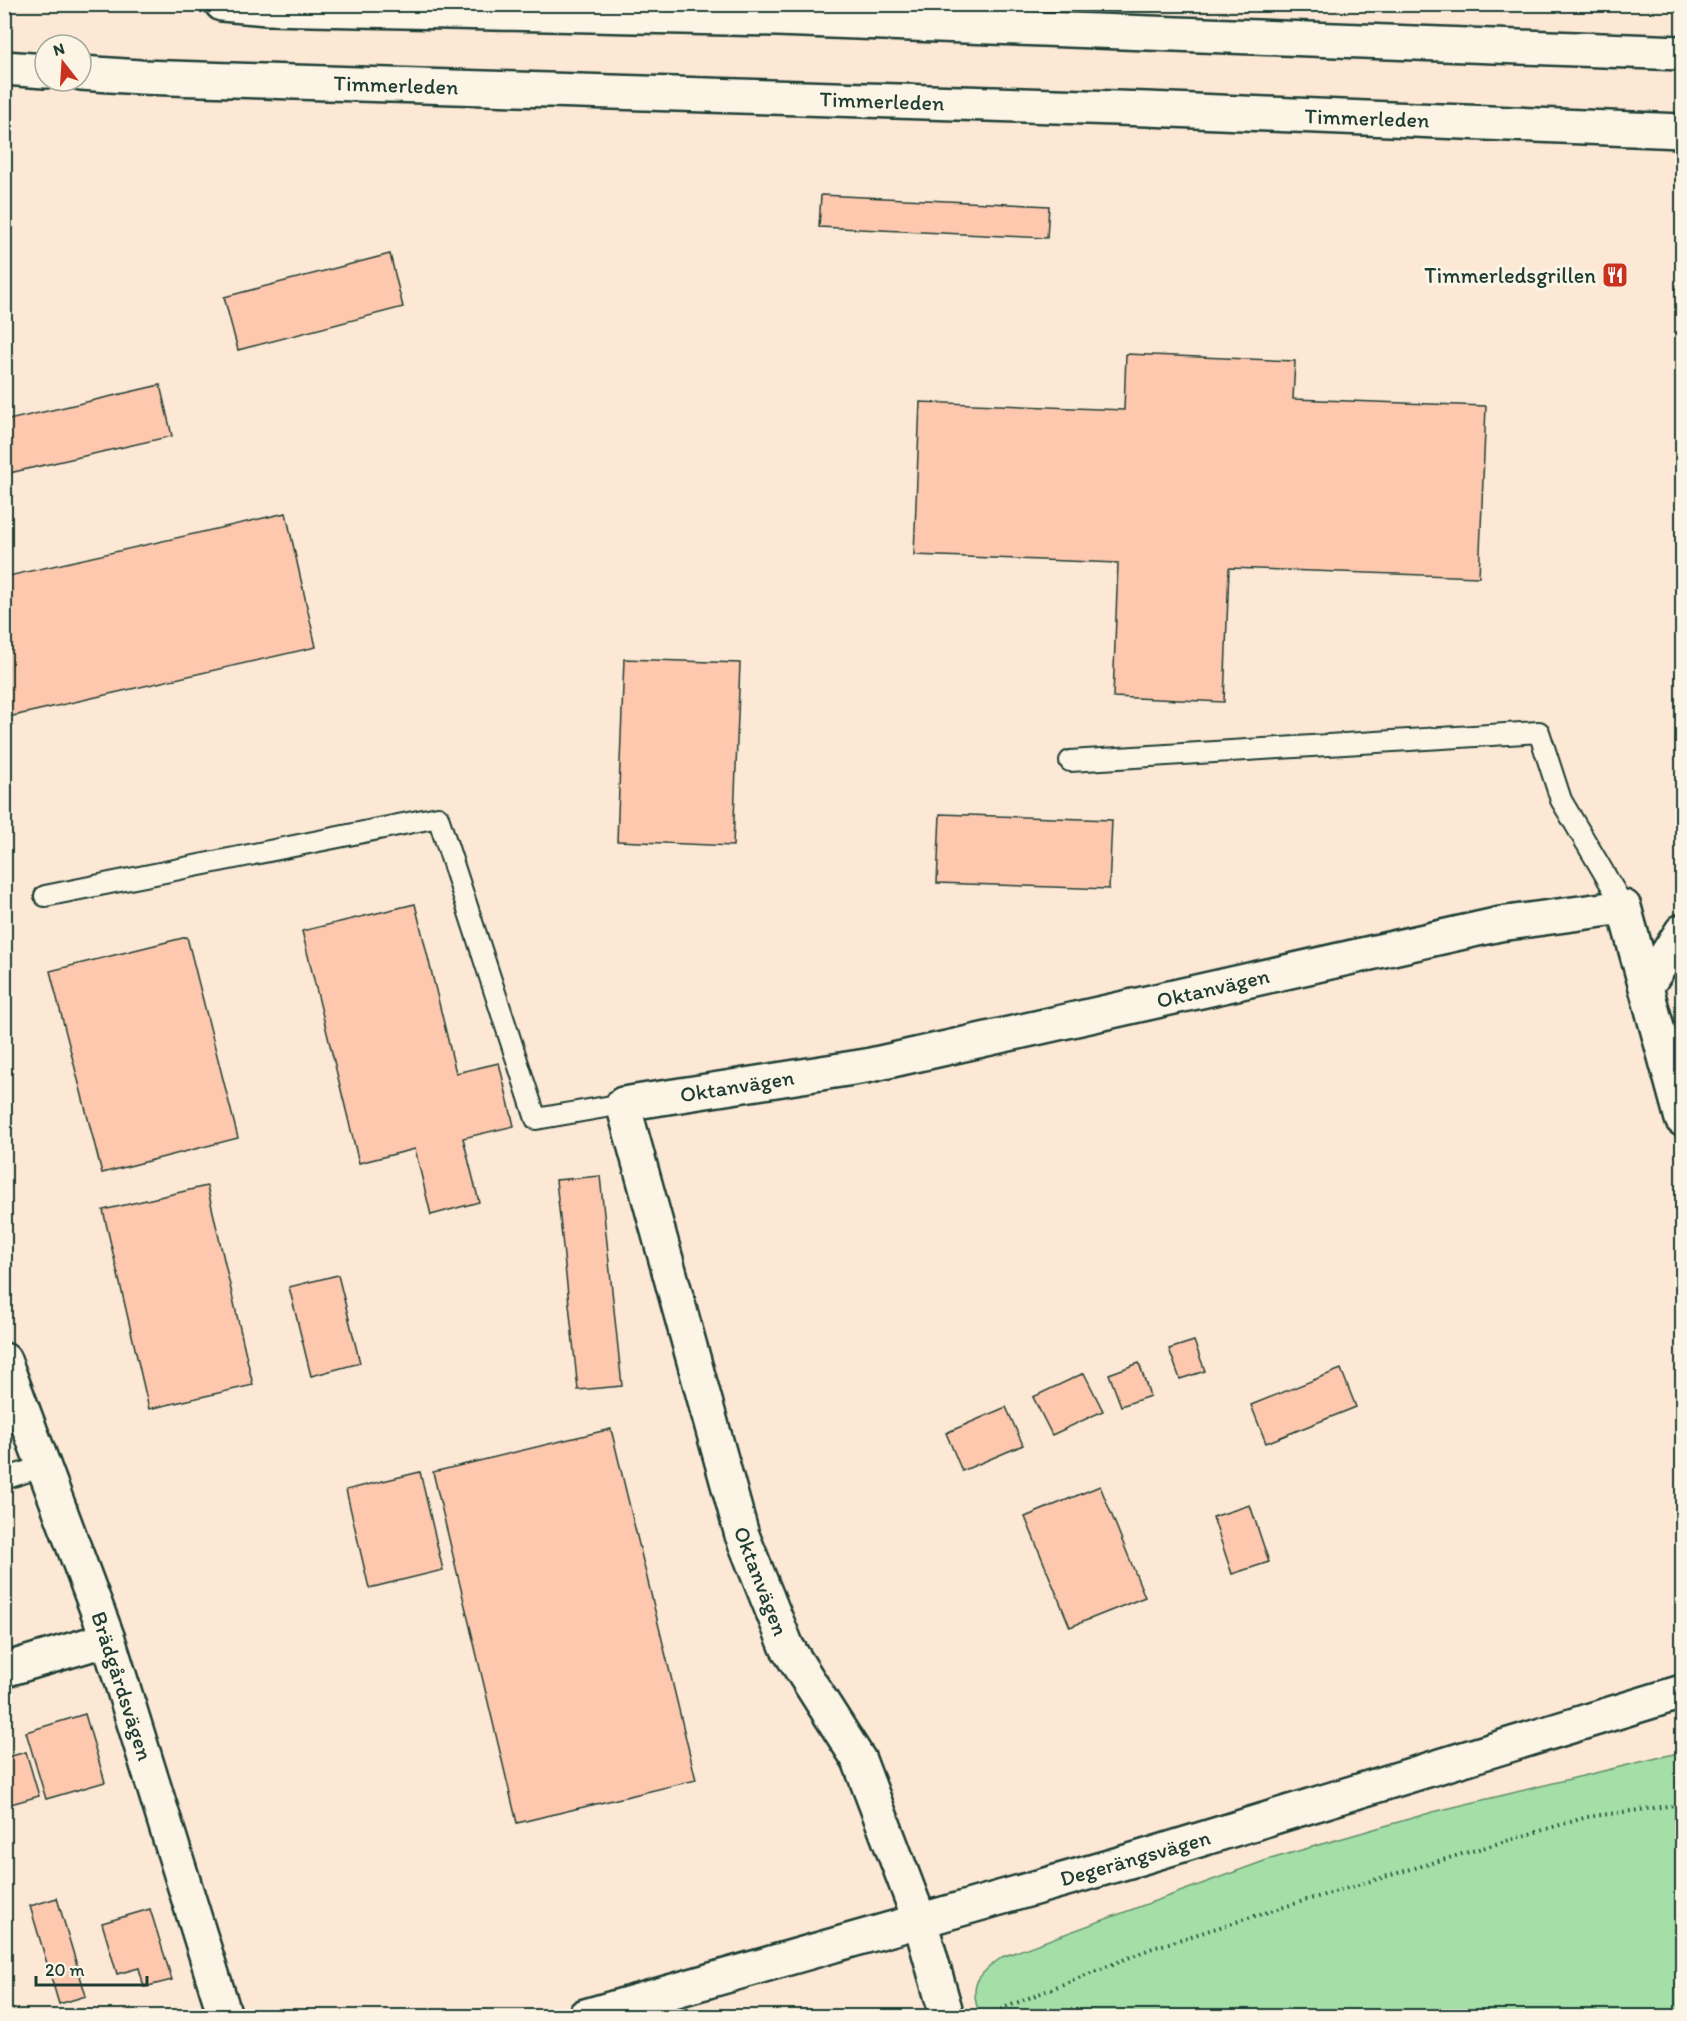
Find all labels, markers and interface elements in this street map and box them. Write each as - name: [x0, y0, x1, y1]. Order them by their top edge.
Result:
- north arrow: [33, 33, 93, 93]
- text: N: [51, 38, 67, 60]
- street label: Timmerleden: [333, 69, 459, 101]
- street label: Timmerleden: [819, 85, 945, 117]
- street label: Timmerleden: [1304, 102, 1430, 134]
- restaurant icon: Timmerledsgrillen: [1600, 260, 1630, 290]
- place label: Timmerledsgrillen: [1424, 262, 1596, 289]
- street label: Oktanvägen: [1154, 962, 1273, 1014]
- street label: Oktanvägen: [678, 1064, 796, 1108]
- street label: Oktanvägen: [728, 1522, 794, 1640]
- street label: Brädgårdsvägen: [85, 1608, 159, 1764]
- street label: Degerängsvägen: [1057, 1824, 1214, 1892]
- scale bar: [36, 1949, 147, 1987]
- text: 20 m: [45, 1959, 85, 1981]

